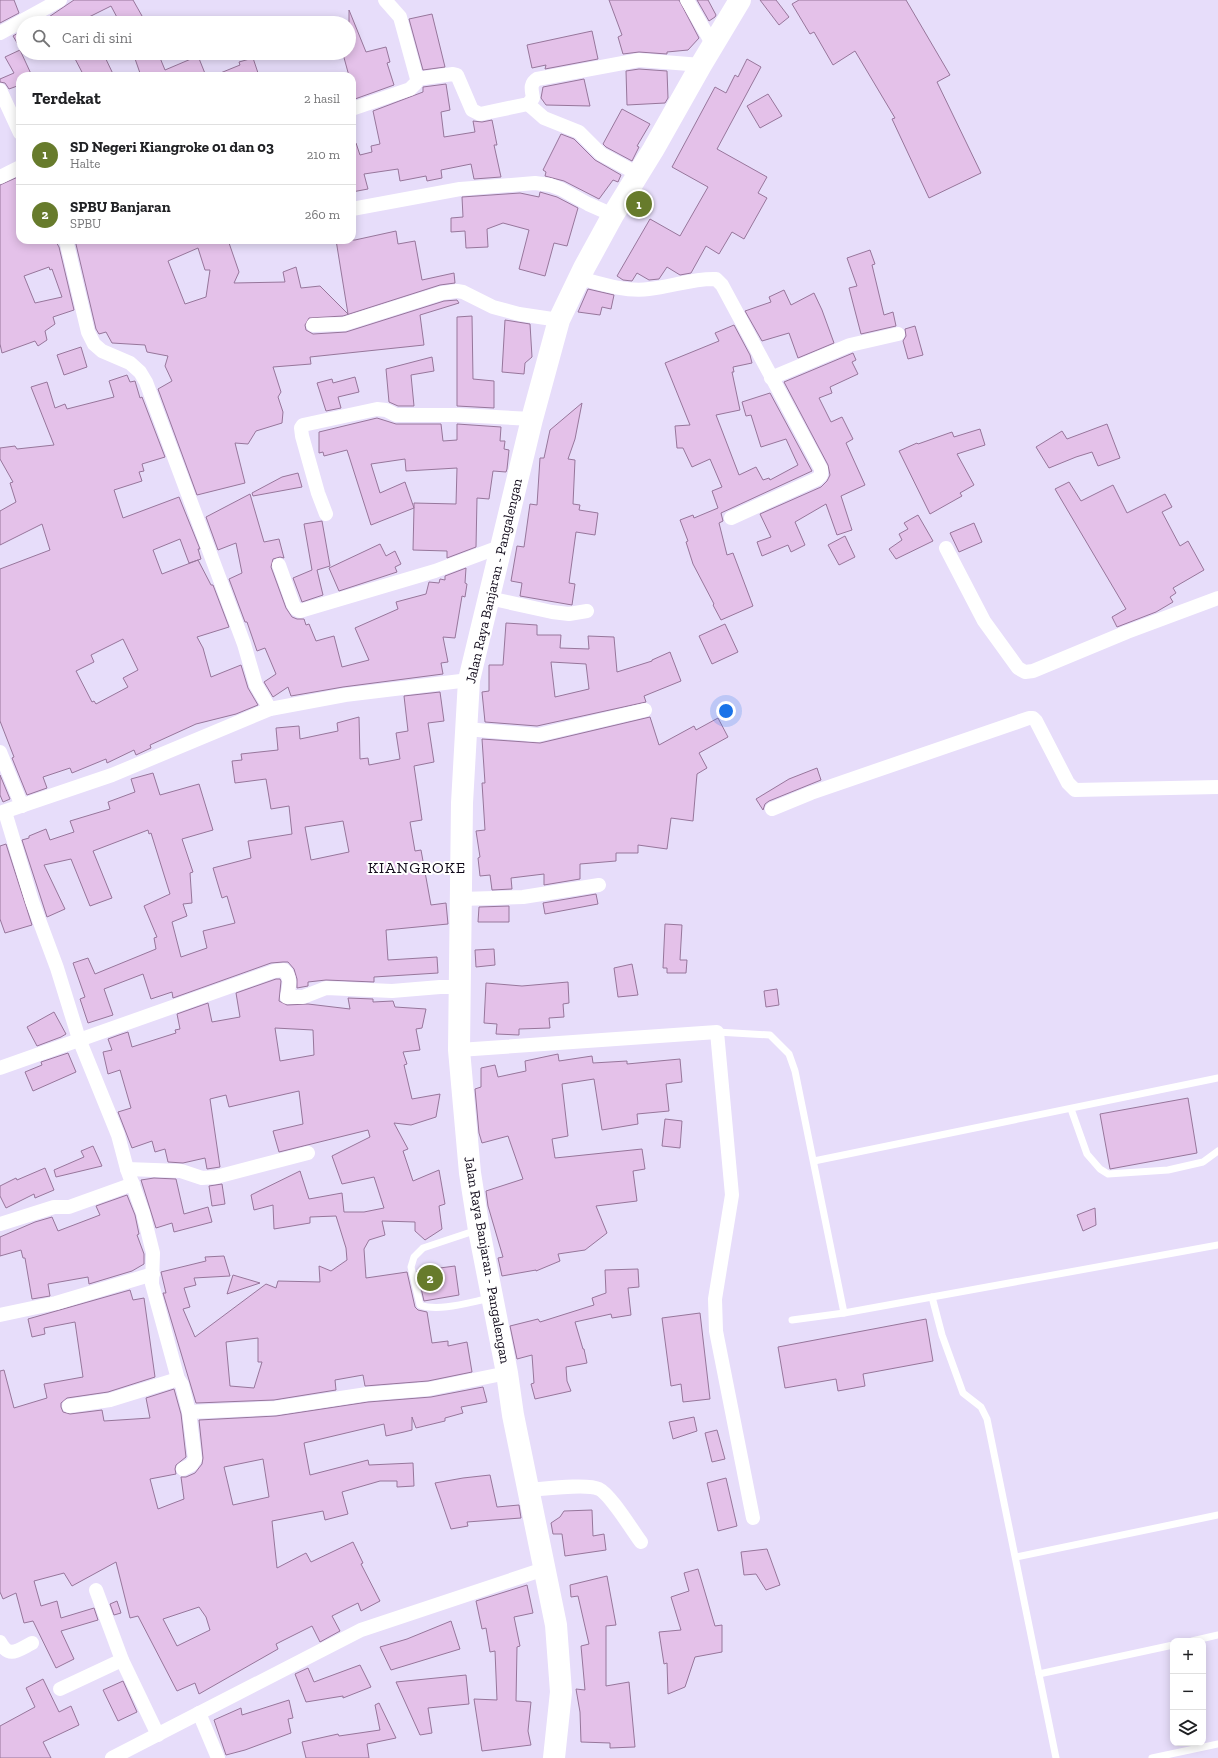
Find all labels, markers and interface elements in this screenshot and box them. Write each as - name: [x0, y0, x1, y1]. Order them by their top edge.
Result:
- search box: [16, 16, 356, 60]
- icon: search: [30, 27, 52, 49]
- text: Cari di sini: [62, 29, 132, 47]
- text: Terdekat: [32, 88, 101, 108]
- text: 2 hasil: [304, 91, 340, 106]
- text: SD Negeri Kiangroke 01 dan 03: [70, 138, 274, 156]
- text: 1: [42, 147, 48, 162]
- text: 210 m: [307, 147, 340, 162]
- text: Halte: [70, 156, 100, 171]
- pin: 1: [626, 189, 652, 219]
- text: SPBU Banjaran: [70, 198, 171, 216]
- text: 2: [42, 207, 48, 222]
- text: 260 m: [305, 207, 340, 222]
- text: SPBU: [70, 216, 101, 231]
- street label: Jalan Raya Banjaran - Pangalengan: [462, 477, 526, 685]
- your location: [716, 701, 736, 721]
- district label: KIANGROKE: [368, 858, 466, 877]
- street label: Jalan Raya Banjaran - Pangalengan: [460, 1155, 514, 1365]
- pin: 2: [417, 1263, 443, 1293]
- map controls: [1170, 1638, 1206, 1746]
- button: +: [1170, 1638, 1206, 1674]
- button: −: [1170, 1674, 1206, 1710]
- button: layers: [1170, 1710, 1206, 1746]

